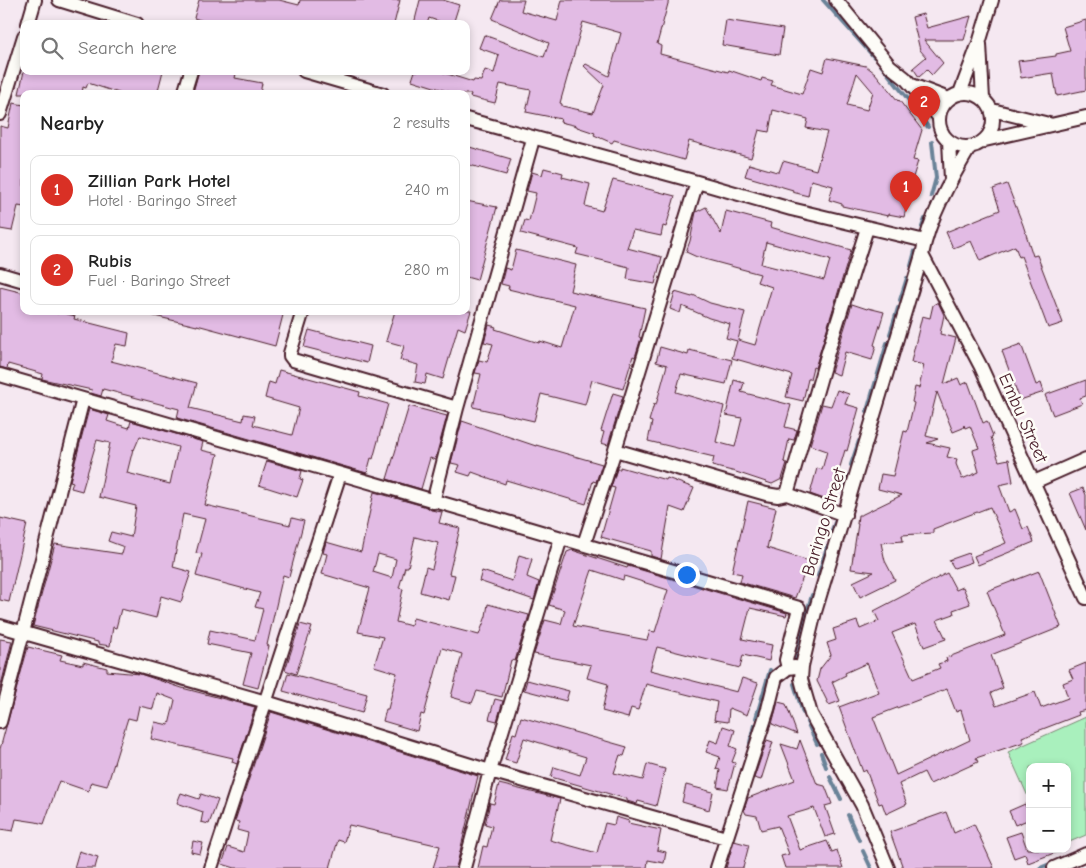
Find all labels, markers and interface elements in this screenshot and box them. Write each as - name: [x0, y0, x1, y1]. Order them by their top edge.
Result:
- search box: [20, 20, 470, 75]
- icon: search: [38, 34, 66, 62]
- text: Search here: [78, 37, 177, 59]
- pin: 2: [908, 86, 940, 127]
- text: Nearby: [40, 111, 104, 135]
- text: 2 results: [393, 114, 450, 132]
- text: Zillian Park Hotel: [88, 170, 231, 192]
- pin: 1: [890, 171, 922, 212]
- text: 1: [54, 181, 60, 199]
- text: 240 m: [405, 181, 449, 199]
- text: Hotel · Baringo Street: [88, 192, 236, 210]
- text: Rubis: [88, 250, 132, 272]
- text: 2: [53, 261, 61, 279]
- text: 280 m: [404, 261, 449, 279]
- text: Fuel · Baringo Street: [88, 272, 230, 290]
- street label: Embu Street: [994, 370, 1052, 467]
- street label: Baringo Street: [798, 465, 851, 579]
- your location: [674, 562, 700, 588]
- map controls: [1026, 763, 1071, 853]
- button: +: [1026, 763, 1071, 808]
- button: −: [1026, 808, 1071, 853]

